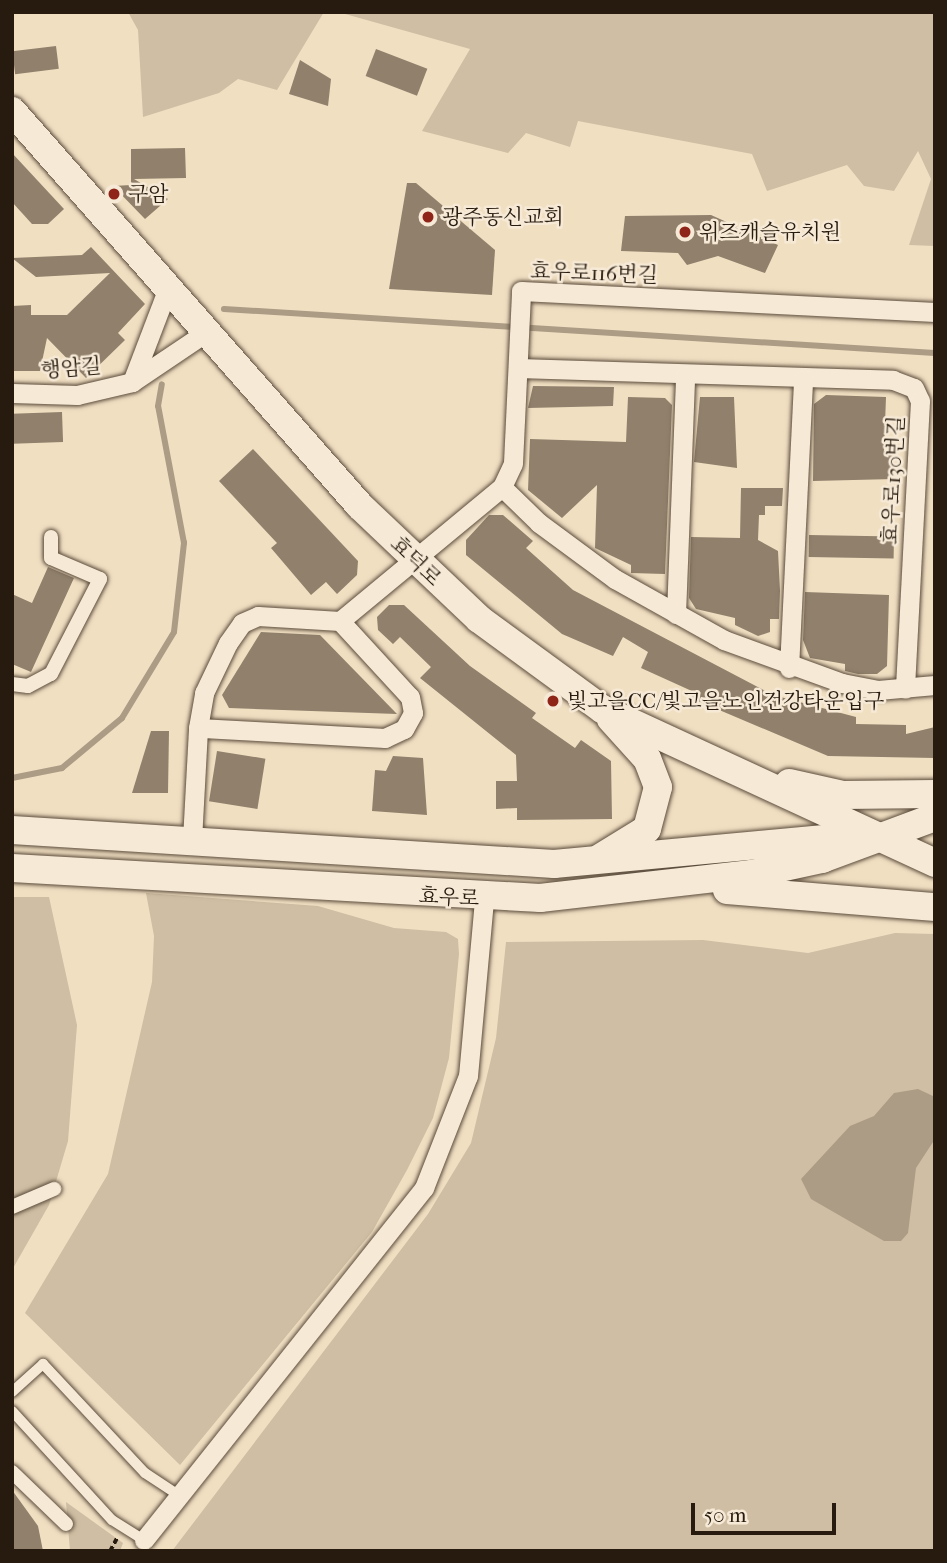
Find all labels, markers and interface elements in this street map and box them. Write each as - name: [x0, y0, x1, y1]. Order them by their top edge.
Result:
- place label: 구암: [128, 181, 169, 207]
- marker: 구암: [106, 186, 122, 202]
- place label: 광주동신교회: [442, 204, 564, 230]
- marker: 광주동신교회: [420, 209, 436, 225]
- place label: 위즈캐슬유치원: [699, 219, 841, 245]
- marker: 위즈캐슬유치원: [677, 224, 693, 240]
- street label: 효우로116번길: [530, 258, 658, 288]
- street label: 행암길: [40, 353, 102, 383]
- street label: 효우로130번길: [877, 415, 909, 545]
- street label: 효덕로: [385, 531, 447, 591]
- place label: 빛고을CC/빛고을노인건강타운입구: [567, 688, 884, 714]
- marker: 빛고을CC/빛고을노인건강타운입구: [545, 693, 561, 709]
- street label: 효우로: [418, 883, 480, 911]
- scale bar: [695, 1490, 840, 1534]
- text: 50 m: [704, 1503, 747, 1527]

